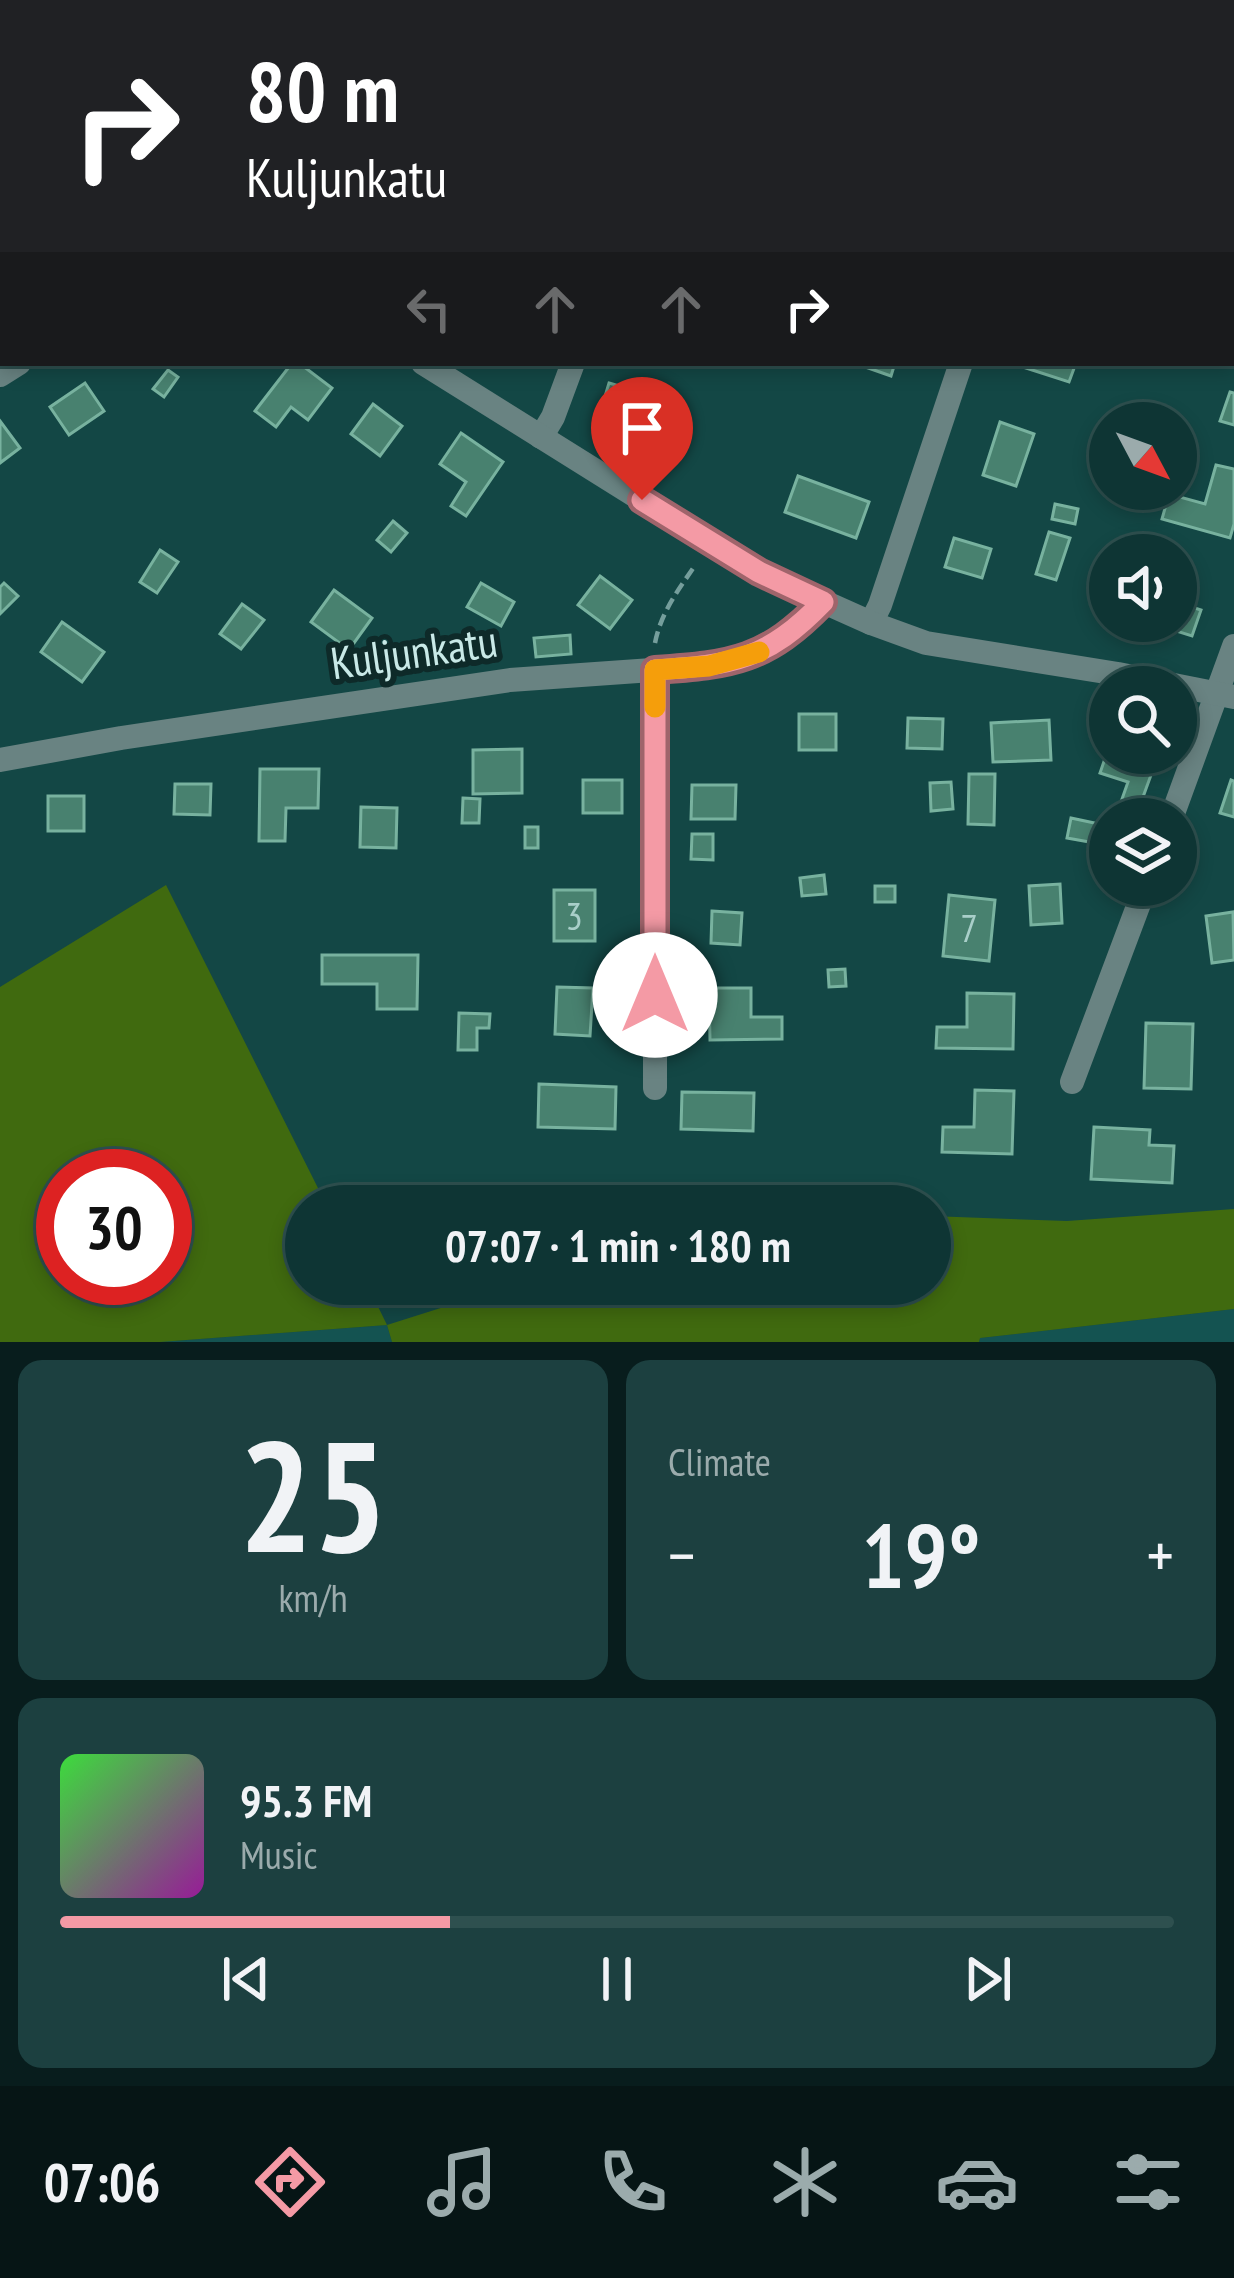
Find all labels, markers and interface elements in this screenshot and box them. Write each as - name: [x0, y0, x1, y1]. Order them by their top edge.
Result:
- text: 80 m: [246, 36, 399, 145]
- icon: right: [48, 48, 204, 204]
- text: Kuljunkatu: [246, 142, 447, 212]
- icon: left: [396, 276, 462, 342]
- icon: ahead: [522, 276, 588, 342]
- icon: ahead: [648, 276, 714, 342]
- icon: right: [774, 276, 840, 342]
- pin: [591, 377, 693, 500]
- icon: arrive: [609, 395, 675, 461]
- north arrow: [1089, 402, 1197, 510]
- map controls: [1089, 402, 1197, 906]
- button: sound: [1089, 534, 1197, 642]
- street label: Kuljunkatu: [327, 611, 501, 691]
- button: search: [1089, 666, 1197, 774]
- button: layers: [1089, 798, 1197, 906]
- house number: 3: [565, 890, 583, 941]
- house number: 7: [960, 902, 978, 953]
- position arrow: [592, 932, 718, 1058]
- speed limit sign: 30: [36, 1149, 192, 1305]
- text: 07:07 · 1 min · 180 m: [445, 1216, 791, 1274]
- text: 25: [238, 1393, 388, 1595]
- text: Climate: [668, 1436, 771, 1487]
- text: 19°: [862, 1496, 980, 1613]
- text: −: [668, 1512, 695, 1597]
- text: +: [1147, 1512, 1174, 1597]
- text: km/h: [278, 1572, 348, 1623]
- text: 95.3 FM: [240, 1771, 372, 1829]
- text: Music: [240, 1829, 317, 1880]
- icon: previous: [213, 1946, 279, 2012]
- icon: pause: [584, 1946, 650, 2012]
- icon: next: [955, 1946, 1021, 2012]
- icon: directions: [248, 2140, 332, 2224]
- icon: music: [420, 2140, 504, 2224]
- icon: phone: [591, 2140, 675, 2224]
- icon: climate: [763, 2140, 847, 2224]
- icon: car: [935, 2140, 1019, 2224]
- icon: filters: [1106, 2140, 1190, 2224]
- text: 07:06: [44, 2147, 161, 2217]

